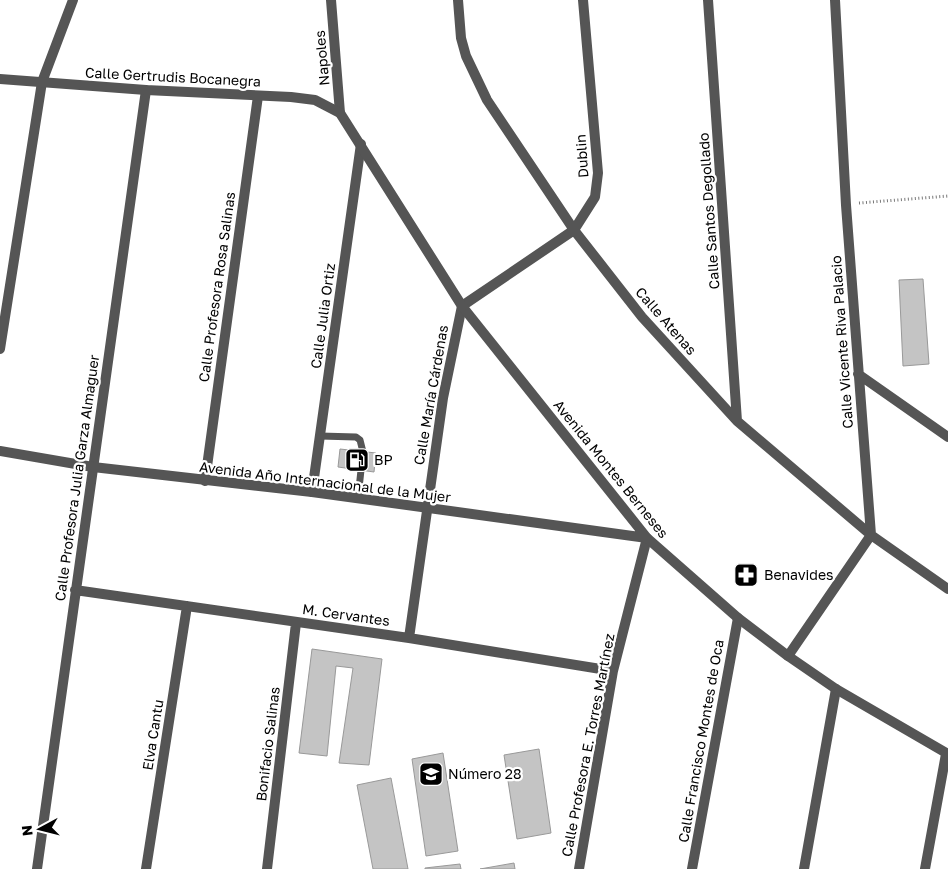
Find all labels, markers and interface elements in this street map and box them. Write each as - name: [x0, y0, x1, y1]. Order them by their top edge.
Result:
- street label: Napoles: [311, 30, 332, 86]
- street label: Calle Gertrudis Bocanegra: [85, 63, 262, 90]
- street label: Calle Santos Degollado: [695, 132, 722, 290]
- street label: Dublin: [571, 134, 592, 178]
- street label: Calle Profesora Rosa Salinas: [195, 191, 238, 383]
- street label: Calle Vicente Riva Palacio: [827, 255, 856, 429]
- street label: Calle Julia Ortiz: [307, 262, 338, 370]
- street label: Calle Atenas: [632, 283, 700, 358]
- street label: Calle María Cárdenas: [410, 324, 451, 466]
- street label: Calle Profesora Julia Garza Almaguer: [51, 353, 102, 602]
- street label: Avenida Montes Berneses: [550, 396, 672, 541]
- fuel station icon: BP: [344, 447, 370, 473]
- place label: BP: [374, 451, 393, 468]
- street label: Avenida Año Internacional de la Mujer: [198, 458, 452, 505]
- pharmacy icon: Benavides: [733, 562, 759, 588]
- place label: Benavides: [764, 566, 833, 583]
- street label: M. Cervantes: [301, 600, 391, 629]
- street label: Calle Profesora E. Torres Martínez: [558, 632, 618, 858]
- street label: Calle Francisco Montes de Oca: [674, 638, 727, 844]
- street label: Bonifacio Salinas: [252, 686, 283, 802]
- street label: Elva Cantu: [139, 698, 166, 772]
- school or university icon: Número 28: [418, 761, 444, 787]
- place label: Número 28: [448, 765, 522, 782]
- north arrow: [15, 804, 65, 854]
- text: N: [18, 824, 36, 837]

